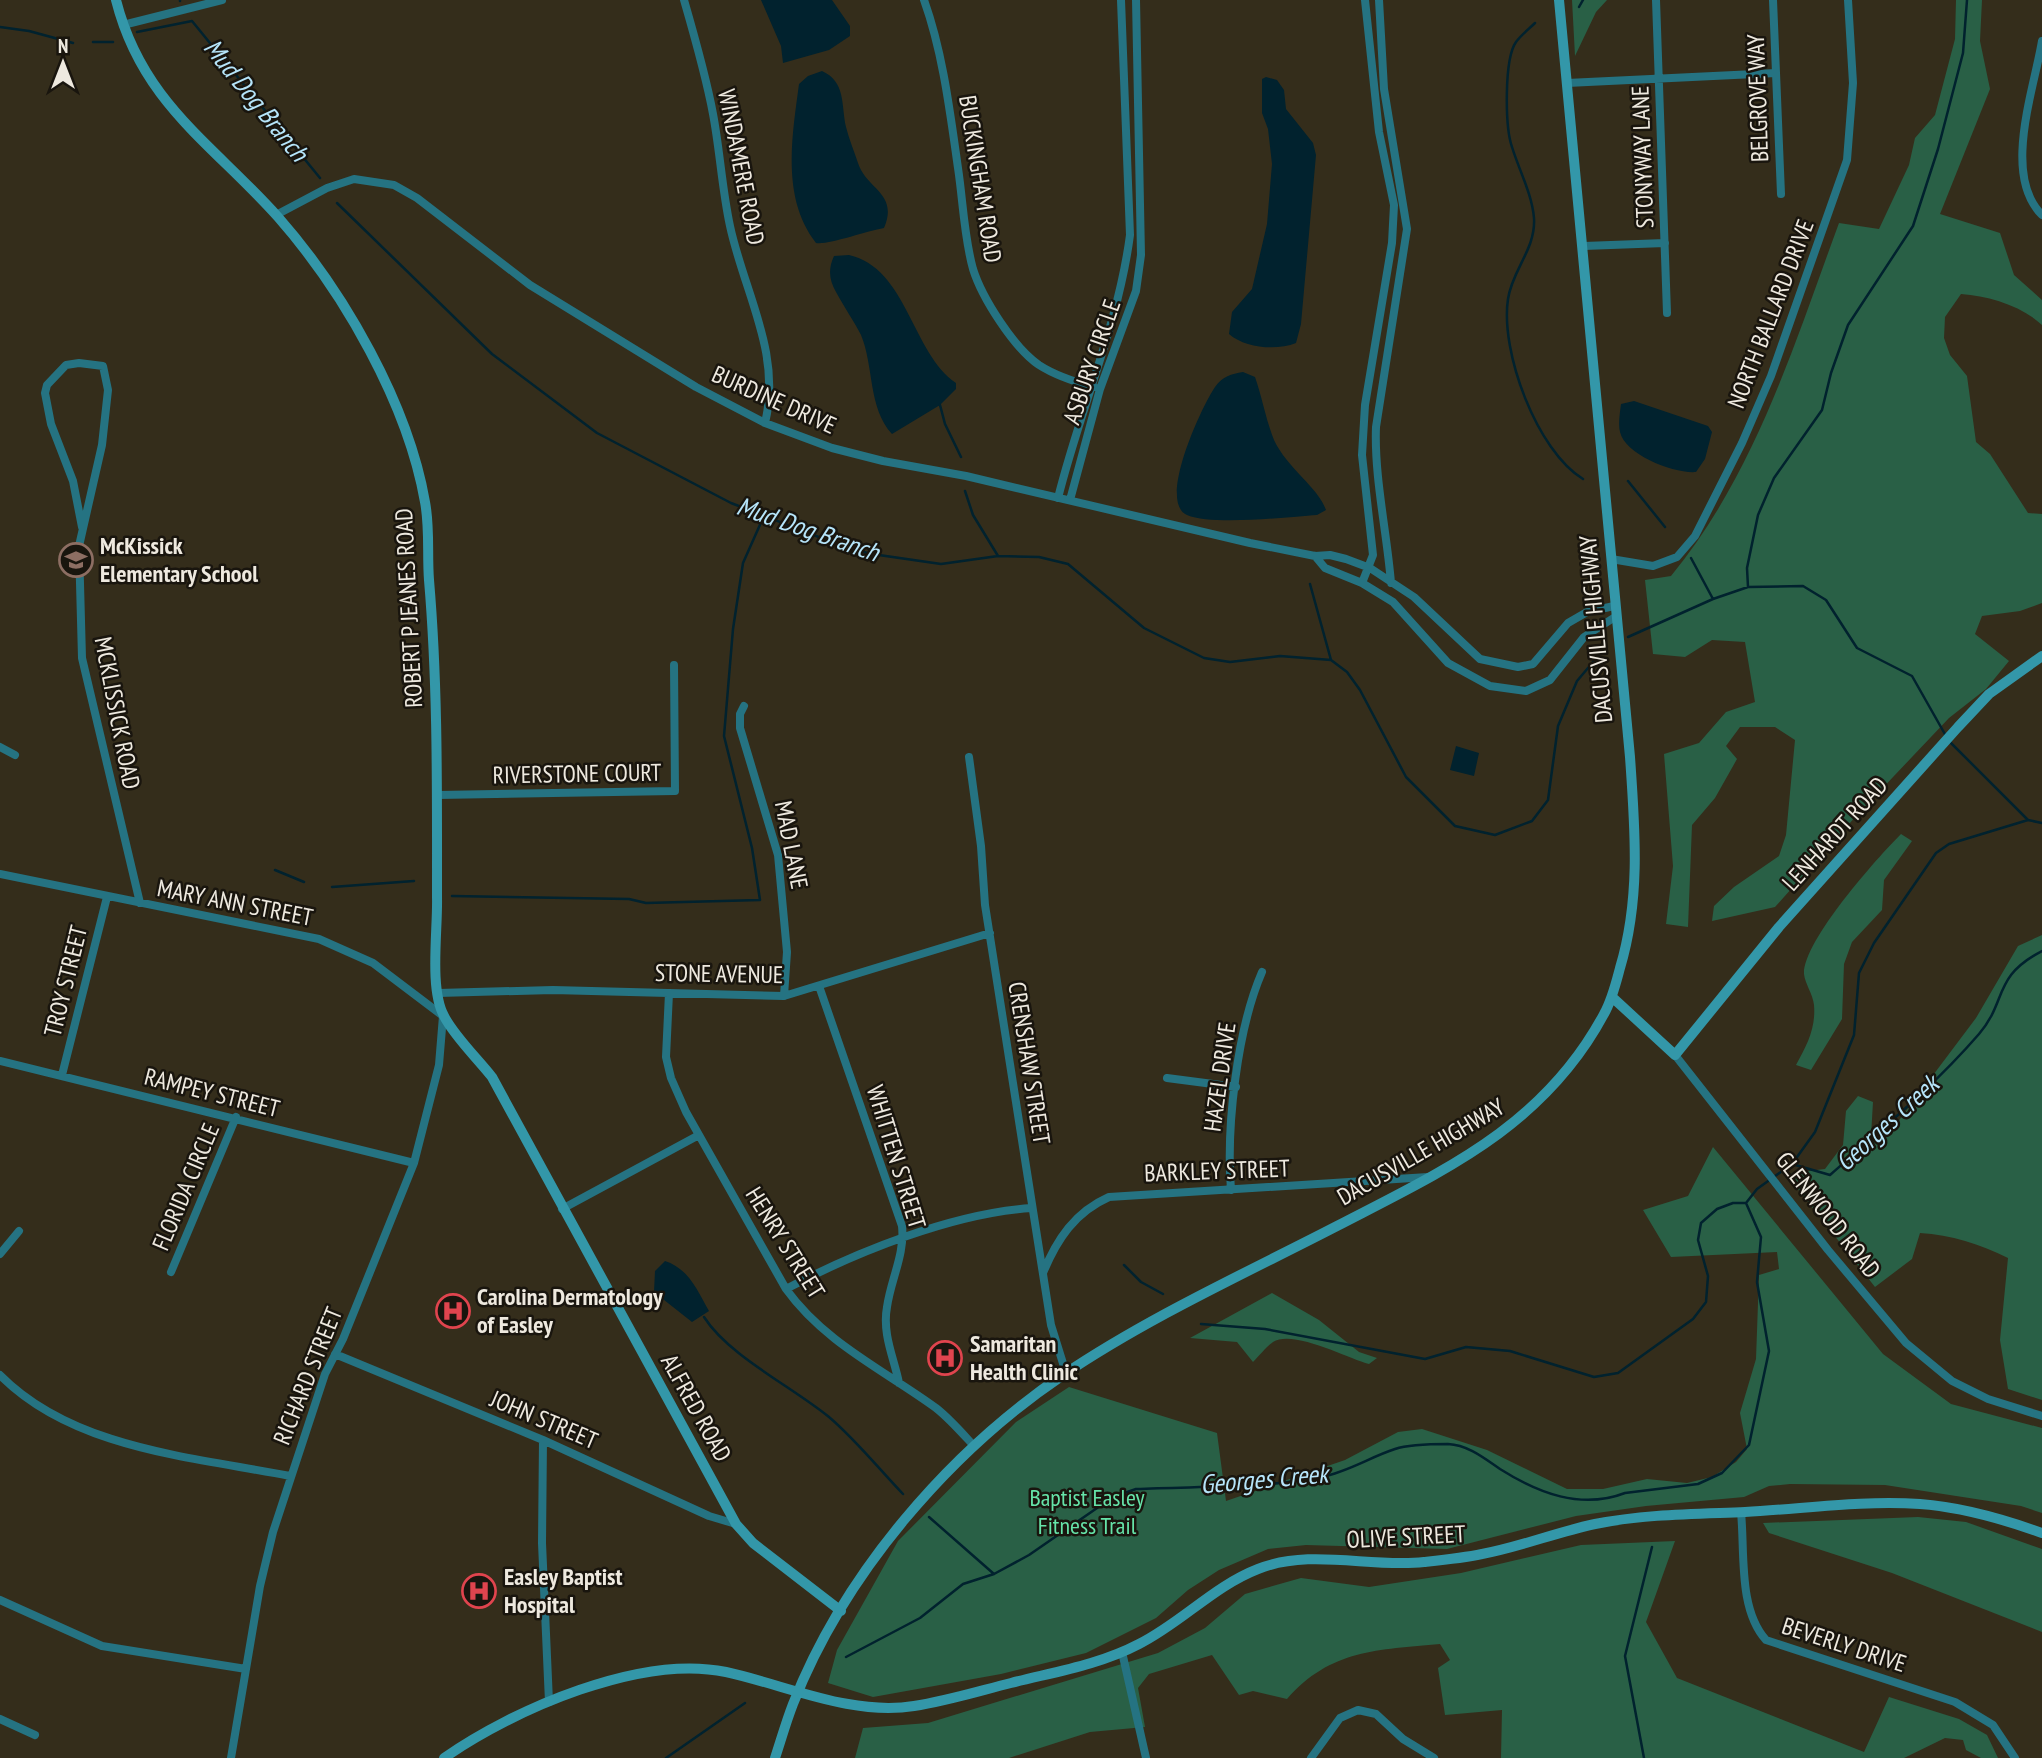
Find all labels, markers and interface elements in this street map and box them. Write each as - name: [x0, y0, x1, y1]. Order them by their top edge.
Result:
- north arrow: [28, 28, 98, 98]
- water label: Mud Dog Branch: [197, 32, 317, 169]
- street label: BELGROVE WAY: [1740, 33, 1775, 163]
- text: N: [58, 34, 68, 58]
- street label: STONYWAY LANE: [1625, 85, 1660, 229]
- street label: WINDAMERE ROAD: [711, 86, 772, 247]
- street label: BUCKINGHAM ROAD: [952, 93, 1009, 265]
- street label: NORTH BALLARD DRIVE: [1720, 215, 1821, 413]
- street label: ASBURY CIRCLE: [1056, 295, 1127, 428]
- street label: BURDINE DRIVE: [707, 358, 841, 441]
- water label: Mud Dog Branch: [733, 489, 885, 569]
- street label: ROBERT P JEANES ROAD: [388, 508, 429, 709]
- place label: McKissick Elementary School: [100, 530, 258, 589]
- street label: DACUSVILLE HIGHWAY: [1572, 534, 1619, 724]
- school or university icon: McKissick Elementary School: [57, 541, 95, 579]
- street label: MCKLISSICK ROAD: [88, 634, 147, 792]
- street label: RIVERSTONE COURT: [492, 757, 662, 790]
- street label: LENHARDT ROAD: [1775, 770, 1894, 897]
- street label: MAD LANE: [768, 798, 815, 892]
- street label: MARY ANN STREET: [155, 872, 316, 933]
- street label: TROY STREET: [37, 922, 94, 1040]
- street label: STONE AVENUE: [655, 957, 784, 990]
- street label: CRENSHAW STREET: [1001, 979, 1058, 1147]
- street label: HAZEL DRIVE: [1196, 1020, 1243, 1134]
- street label: RAMPEY STREET: [141, 1061, 283, 1124]
- water label: Georges Creek: [1828, 1066, 1947, 1178]
- street label: WHITTEN STREET: [860, 1081, 933, 1233]
- street label: DACUSVILLE HIGHWAY: [1331, 1091, 1510, 1212]
- street label: FLORIDA CIRCLE: [145, 1119, 226, 1255]
- street label: GLENWOOD ROAD: [1769, 1145, 1887, 1284]
- street label: BARKLEY STREET: [1144, 1152, 1291, 1189]
- street label: HENRY STREET: [739, 1181, 832, 1305]
- place label: Carolina Dermatology of Easley: [477, 1281, 663, 1340]
- hospital icon: Carolina Dermatology of Easley: [434, 1292, 472, 1330]
- street label: RICHARD STREET: [266, 1302, 349, 1449]
- place label: Samaritan Health Clinic: [970, 1328, 1079, 1387]
- hospital icon: Samaritan Health Clinic: [926, 1339, 964, 1377]
- street label: ALFRED ROAD: [654, 1349, 739, 1467]
- street label: JOHN STREET: [485, 1383, 603, 1456]
- water label: Georges Creek: [1199, 1456, 1332, 1501]
- park label: Baptist Easley Fitness Trail: [1029, 1482, 1145, 1541]
- street label: OLIVE STREET: [1346, 1518, 1466, 1555]
- place label: Easley Baptist Hospital: [504, 1561, 622, 1620]
- hospital icon: Easley Baptist Hospital: [460, 1572, 498, 1610]
- street label: BEVERLY DRIVE: [1778, 1610, 1910, 1679]

